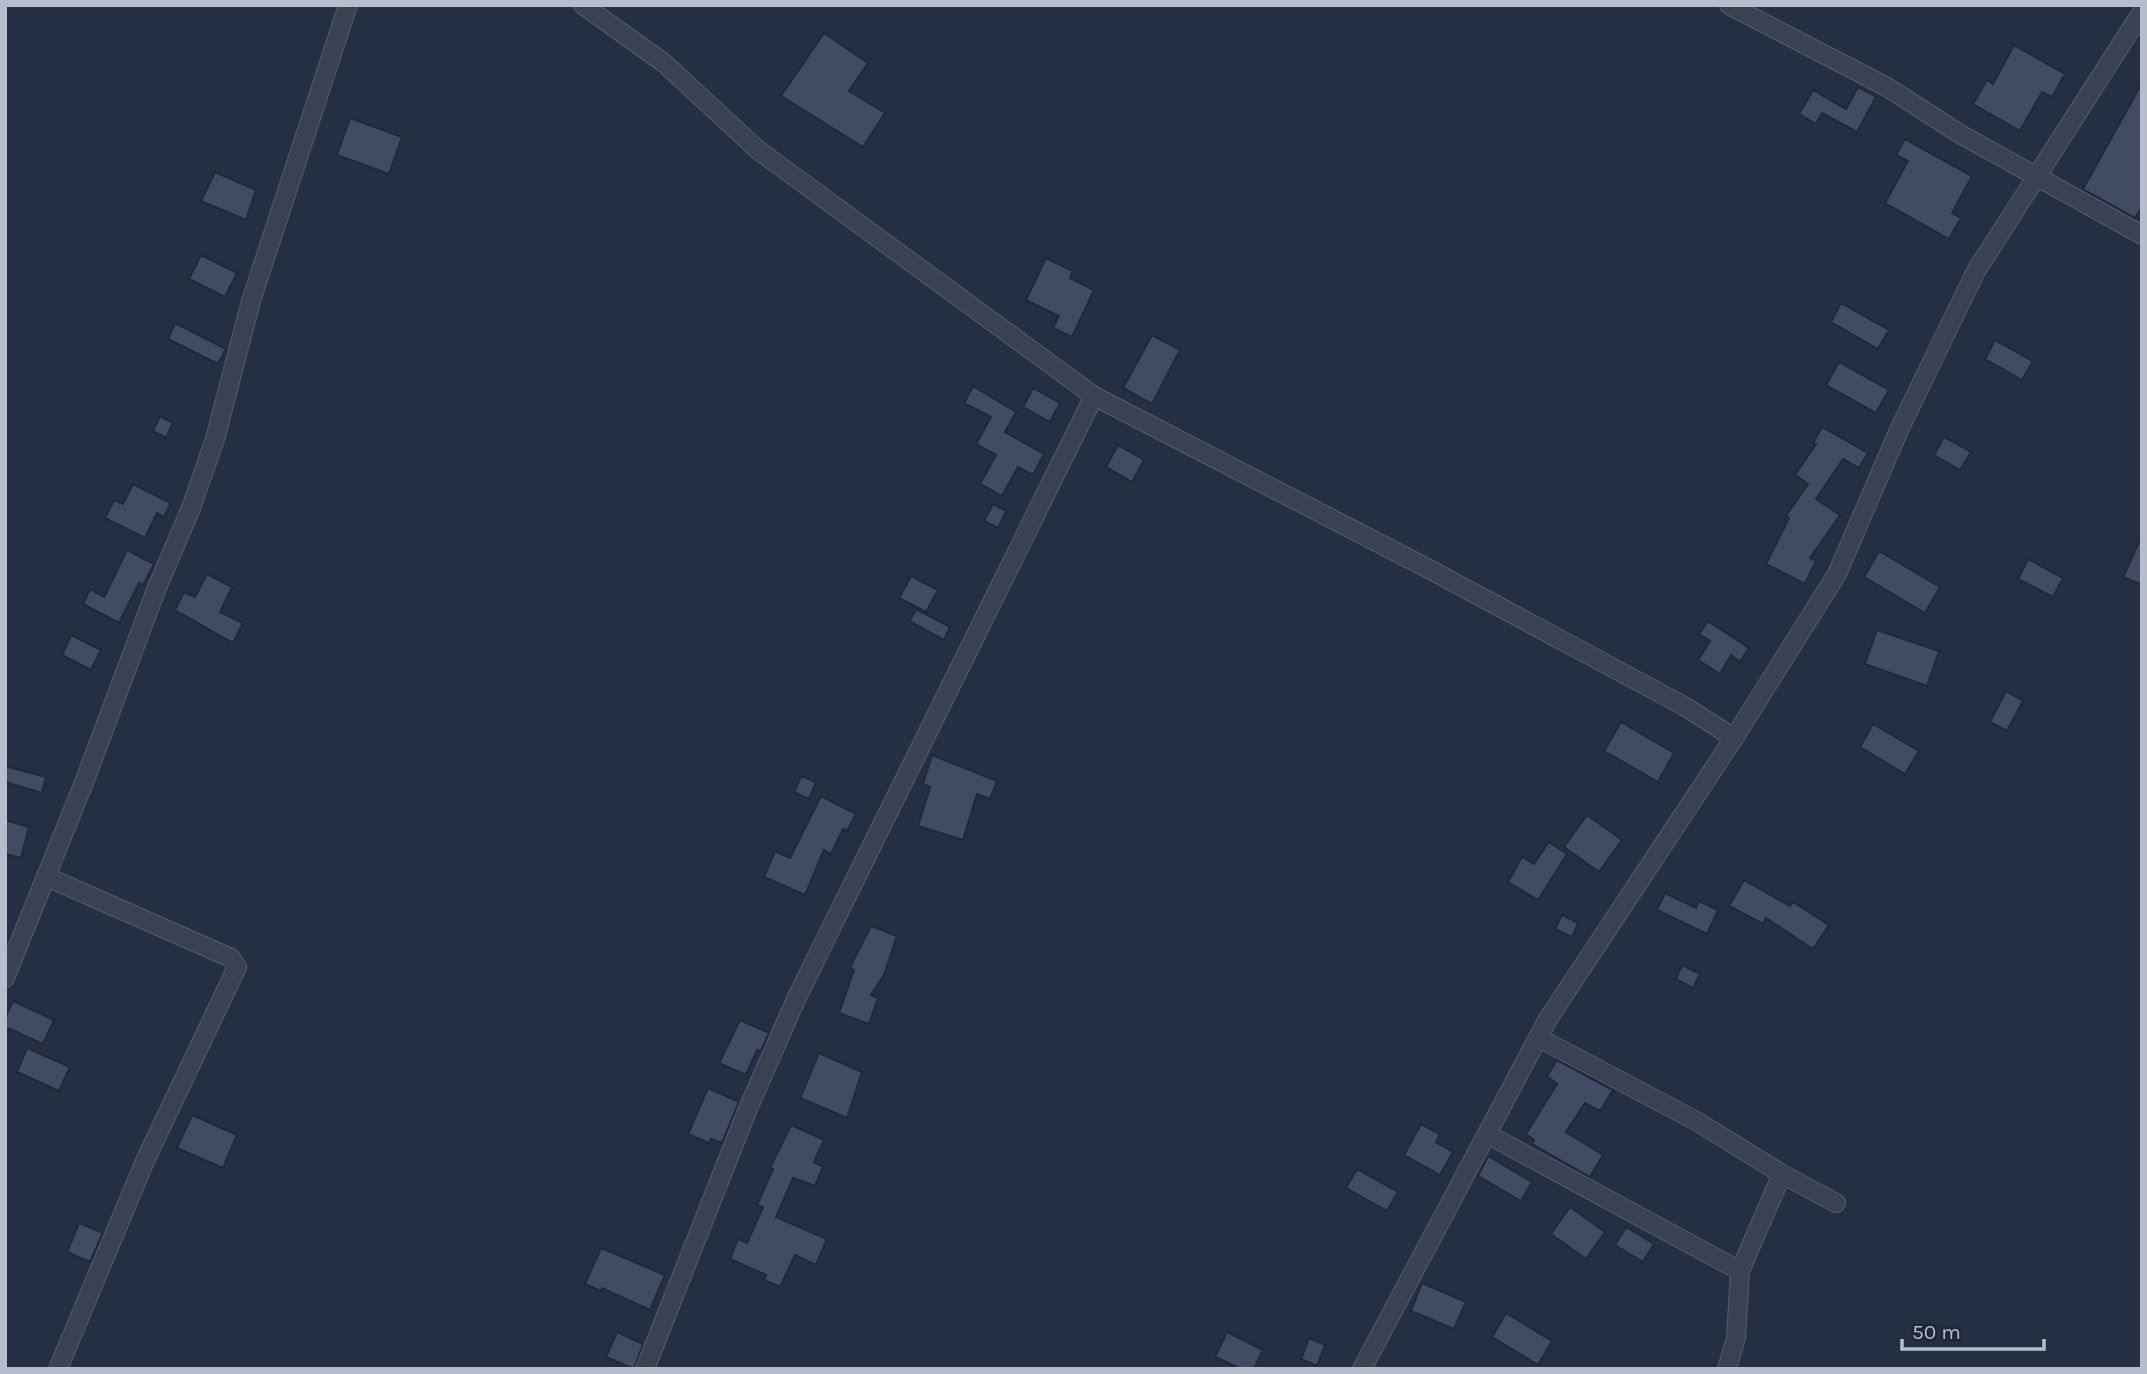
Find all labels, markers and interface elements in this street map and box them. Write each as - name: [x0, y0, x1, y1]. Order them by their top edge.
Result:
- scale bar: [1902, 1308, 2044, 1352]
- text: 50 m: [1912, 1320, 1961, 1344]

